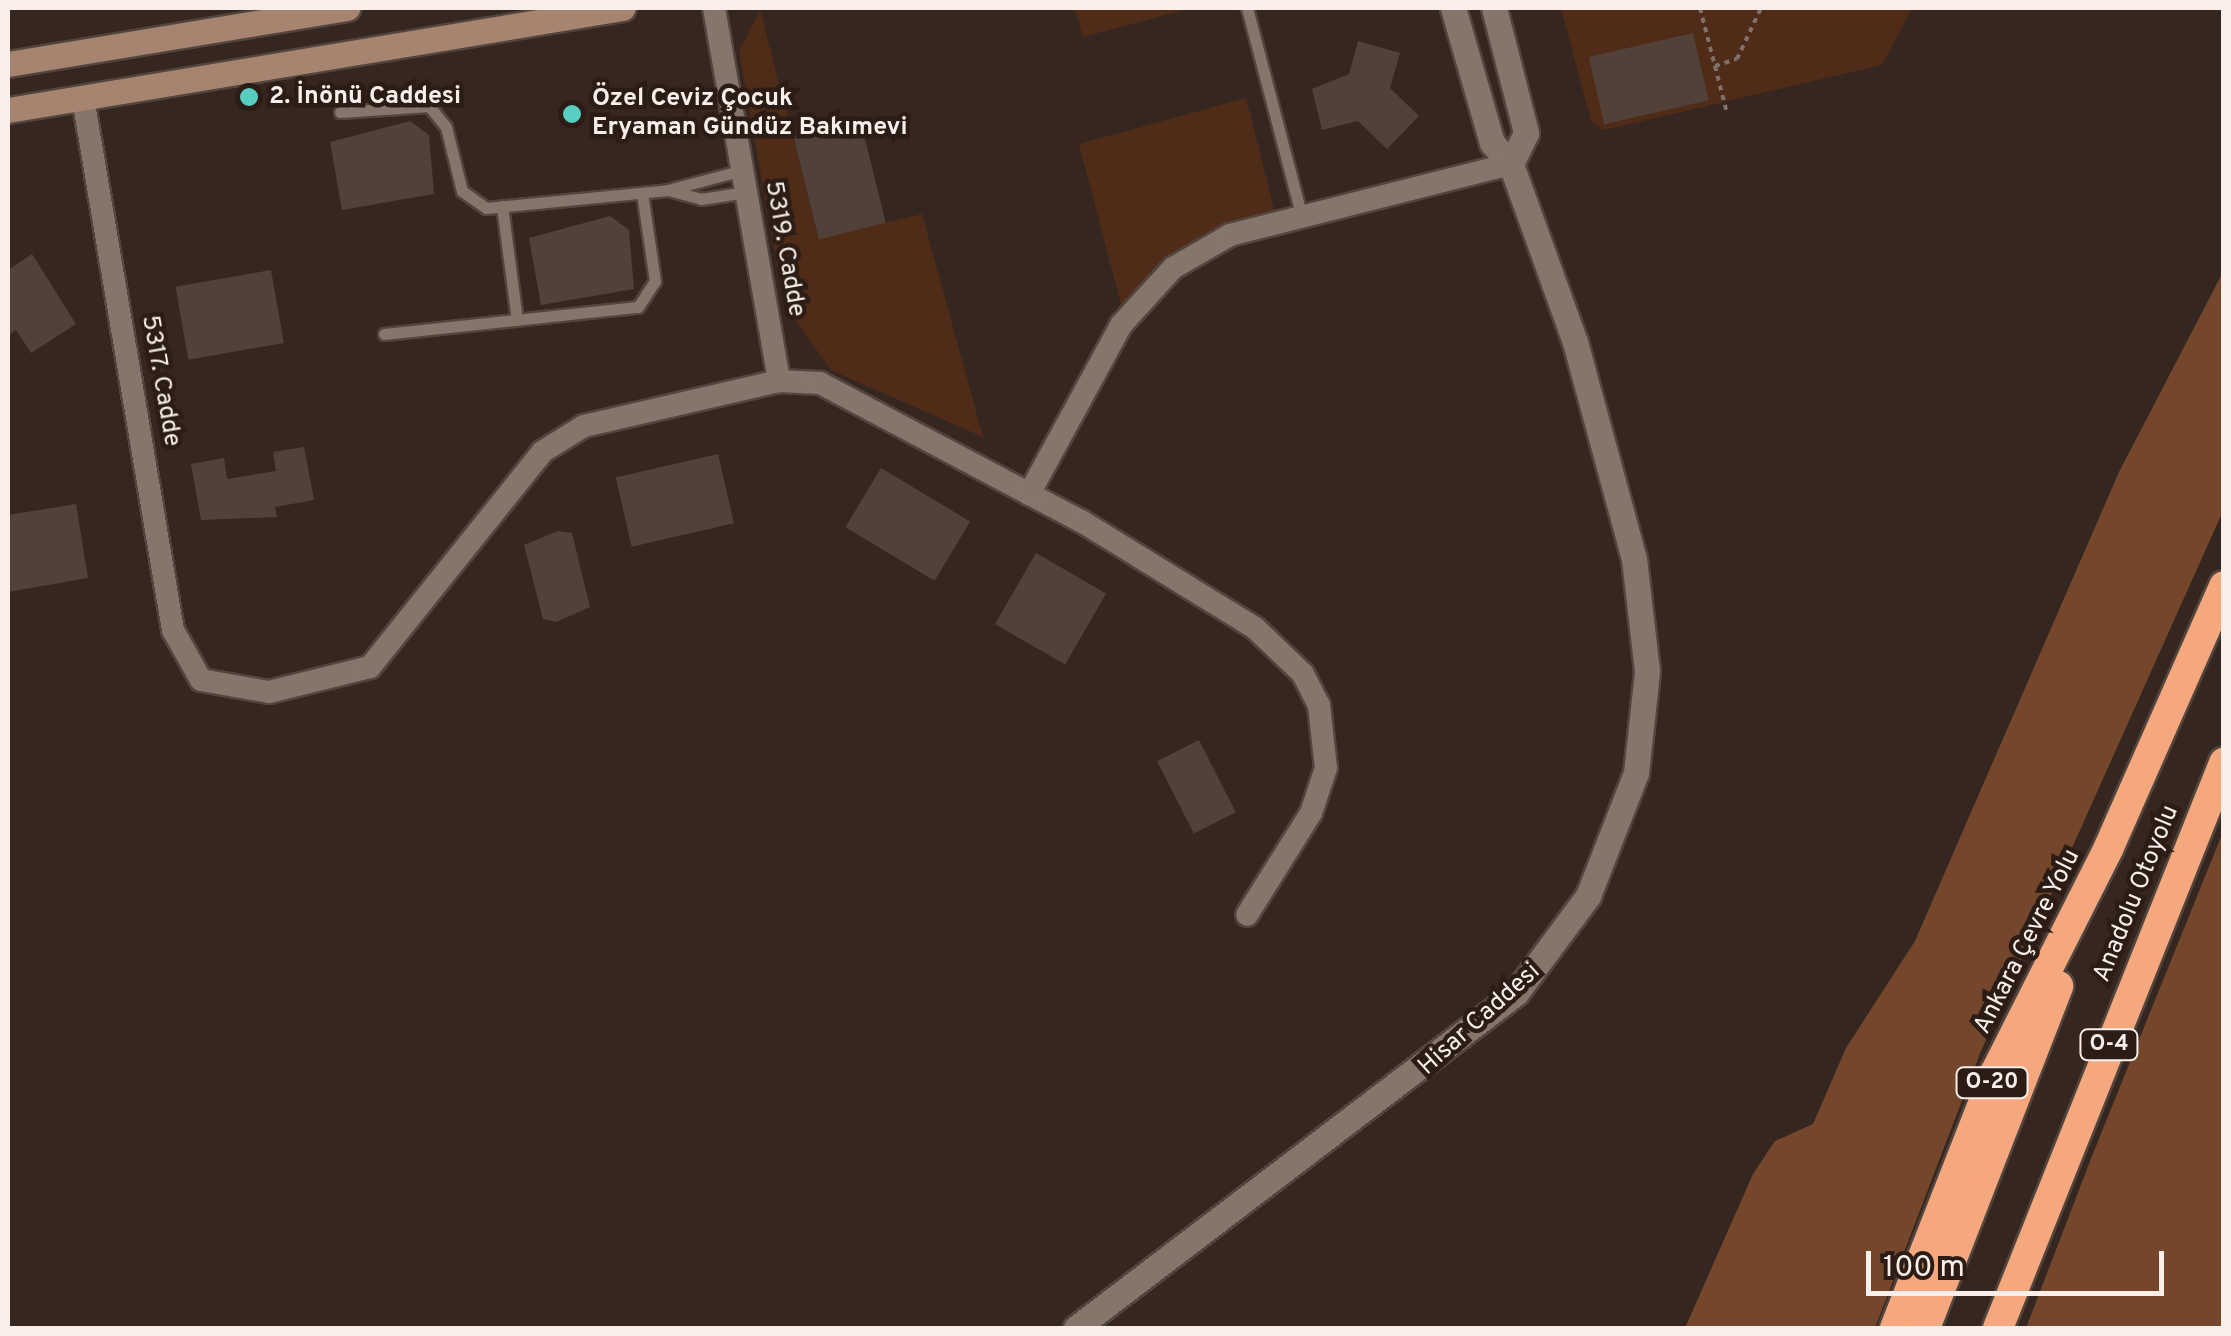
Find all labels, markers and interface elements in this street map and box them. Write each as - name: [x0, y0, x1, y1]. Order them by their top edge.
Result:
- place label: 2. İnönü Caddesi: [269, 82, 461, 112]
- place label: Özel Ceviz Çocuk Eryaman Gündüz Bakımevi: [592, 85, 908, 144]
- marker: 2. İnönü Caddesi: [238, 86, 260, 108]
- marker: Özel Ceviz Çocuk Eryaman Gündüz Bakımevi: [561, 103, 583, 125]
- street label: 5319. Cadde: [757, 179, 811, 319]
- street label: 5317. Cadde: [134, 313, 186, 449]
- street label: Anadolu Otoyolu: [2088, 801, 2186, 987]
- street label: Ankara Çevre Yolu: [1968, 844, 2088, 1040]
- street label: Hisar Caddesi: [1413, 958, 1547, 1082]
- road number: O-4: [2079, 1028, 2139, 1062]
- road number: O-20: [1954, 1066, 2030, 1100]
- scale bar: [1871, 1231, 2168, 1293]
- text: 100 m: [1883, 1250, 1965, 1287]

